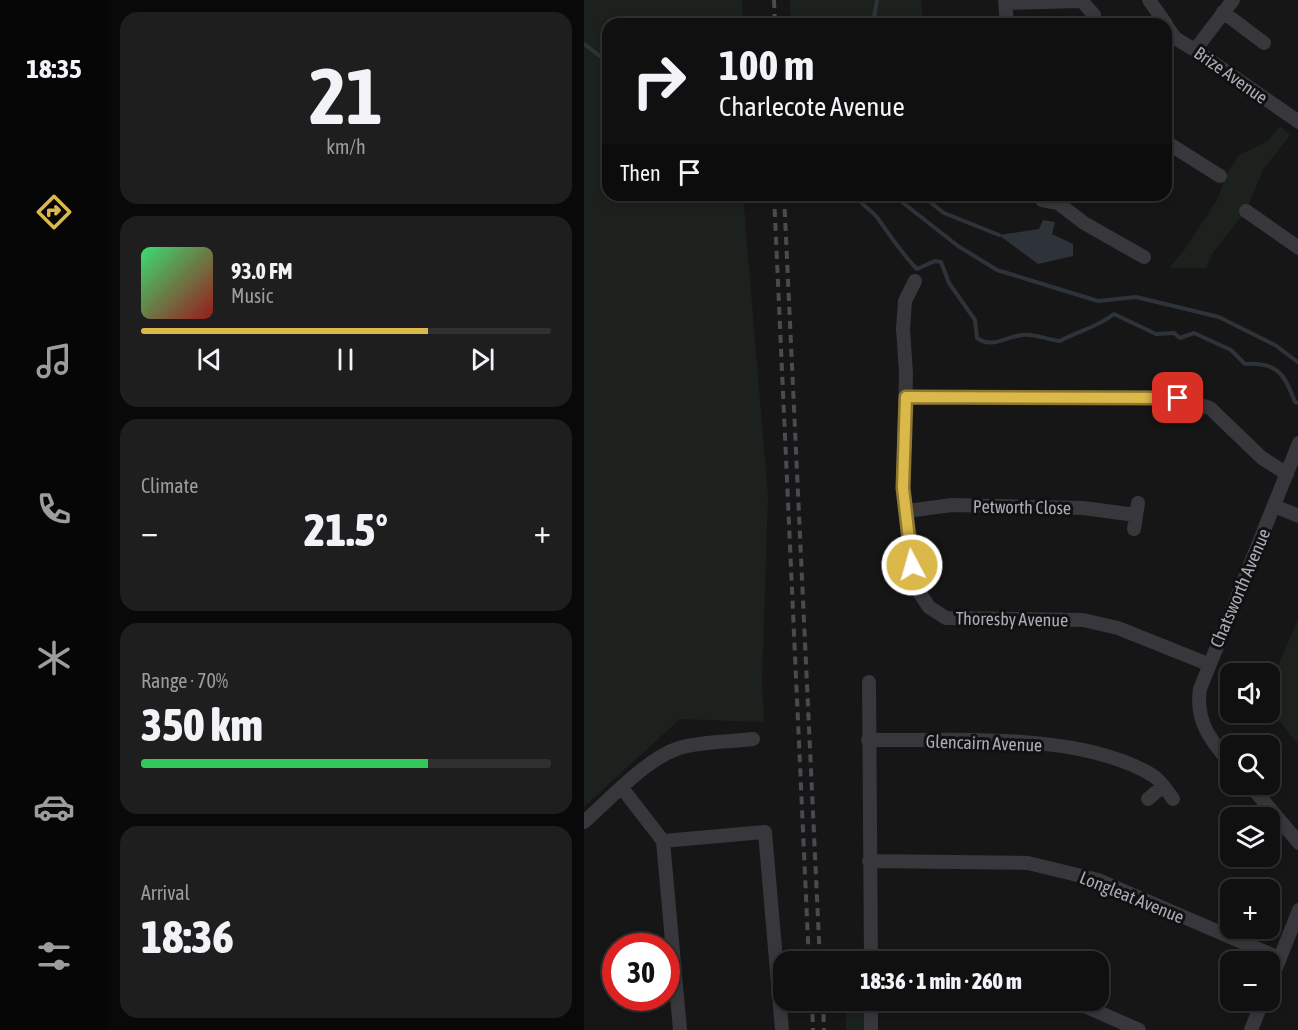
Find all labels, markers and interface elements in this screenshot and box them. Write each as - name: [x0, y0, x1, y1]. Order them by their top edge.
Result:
- text: 100 m: [719, 41, 814, 89]
- icon: right: [620, 42, 698, 120]
- street label: Brize Avenue: [1190, 42, 1272, 108]
- text: 21: [309, 51, 383, 141]
- text: 18:35: [26, 53, 82, 84]
- text: Charlecote Avenue: [719, 91, 905, 122]
- text: km/h: [326, 135, 366, 158]
- icon: arrive: [673, 156, 706, 189]
- text: Then: [620, 160, 661, 186]
- icon: directions: [33, 191, 75, 233]
- text: 93.0 FM: [231, 258, 293, 284]
- text: Music: [231, 284, 273, 307]
- icon: music: [33, 340, 75, 382]
- icon: previous: [193, 343, 226, 376]
- icon: pause: [329, 343, 362, 376]
- icon: next: [466, 343, 499, 376]
- pin: [1152, 372, 1203, 423]
- icon: arrive: [1161, 381, 1194, 414]
- text: Climate: [141, 474, 198, 497]
- icon: phone: [33, 488, 75, 530]
- street label: Petworth Close: [973, 496, 1071, 518]
- text: 21.5°: [304, 504, 388, 556]
- text: −: [141, 512, 158, 550]
- text: +: [534, 512, 551, 550]
- street label: Chatsworth Avenue: [1206, 525, 1274, 651]
- position arrow: [880, 533, 944, 597]
- street label: Thoresby Avenue: [956, 608, 1068, 630]
- icon: climate: [33, 637, 75, 679]
- map controls: [1220, 663, 1280, 1011]
- button: sound: [1220, 663, 1280, 723]
- text: Range · 70%: [141, 669, 228, 692]
- text: 350 km: [141, 699, 263, 751]
- street label: Glencairn Avenue: [925, 730, 1043, 756]
- button: search: [1220, 735, 1280, 795]
- icon: car: [33, 786, 75, 828]
- button: layers: [1220, 807, 1280, 867]
- street label: Longleat Avenue: [1077, 867, 1187, 927]
- button: +: [1220, 879, 1280, 939]
- text: Arrival: [141, 881, 190, 904]
- text: 18:36: [141, 911, 234, 963]
- speed limit sign: 30: [602, 933, 680, 1011]
- icon: filters: [33, 935, 75, 977]
- button: −: [1220, 951, 1280, 1011]
- text: 18:36 · 1 min · 260 m: [860, 968, 1022, 994]

